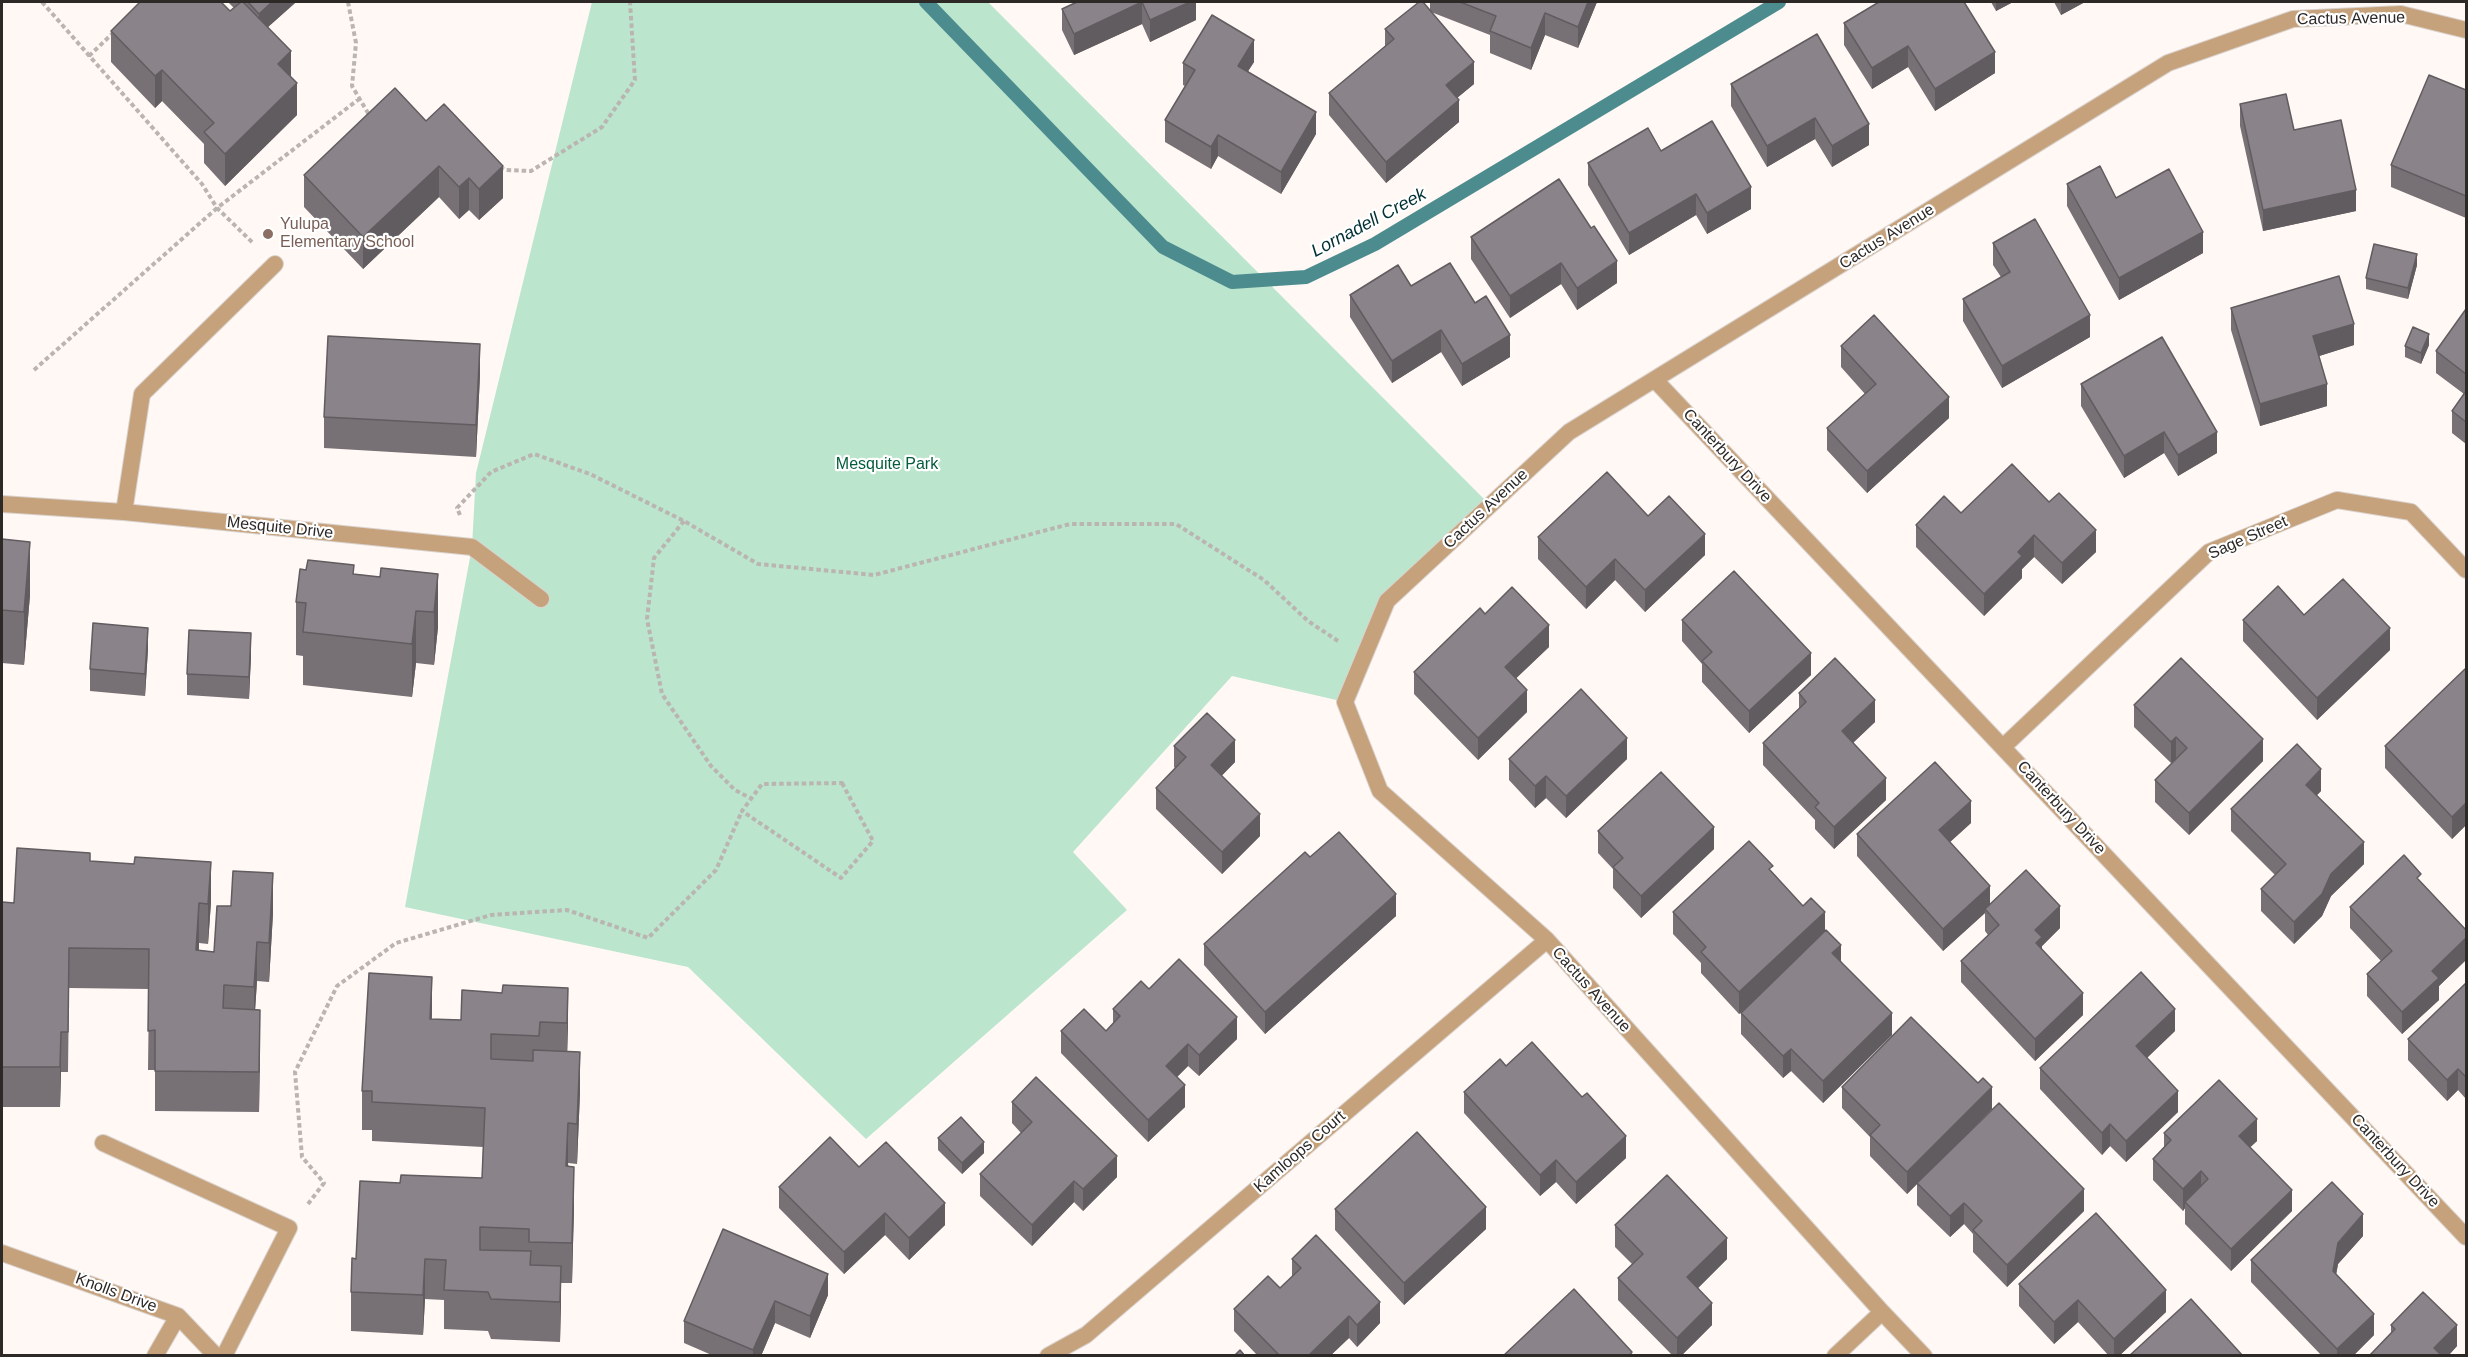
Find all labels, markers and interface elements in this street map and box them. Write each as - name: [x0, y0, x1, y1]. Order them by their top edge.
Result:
- street label: Cactus Avenue: [2297, 8, 2405, 30]
- water label: Lornadell Creek: [1308, 184, 1430, 262]
- street label: Cactus Avenue: [1836, 200, 1938, 274]
- place label: Yulupa Elementary School: [280, 215, 414, 253]
- marker: Yulupa Elementary School: [261, 227, 275, 241]
- street label: Canterbury Drive: [1679, 405, 1775, 507]
- park label: Mesquite Park: [836, 455, 938, 475]
- street label: Cactus Avenue: [1440, 465, 1532, 553]
- street label: Sage Street: [2205, 512, 2291, 564]
- street label: Mesquite Drive: [226, 513, 334, 543]
- street label: Canterbury Drive: [2013, 757, 2109, 859]
- street label: Cactus Avenue: [1548, 943, 1634, 1037]
- street label: Kamloops Court: [1250, 1107, 1350, 1197]
- street label: Canterbury Drive: [2347, 1110, 2443, 1212]
- street label: Knolls Drive: [73, 1269, 159, 1317]

